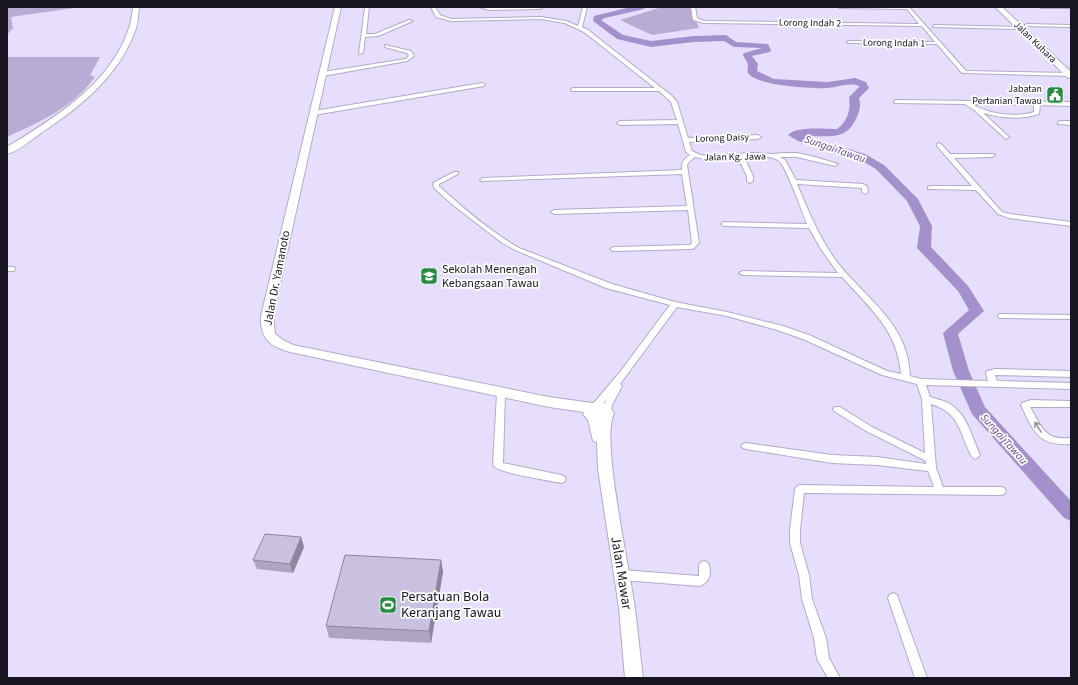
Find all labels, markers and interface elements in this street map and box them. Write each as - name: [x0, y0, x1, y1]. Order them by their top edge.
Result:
- street label: Lorong Indah 2: [779, 15, 841, 31]
- street label: Jalan Kuhara: [1010, 18, 1060, 66]
- street label: Lorong Indah 1: [863, 35, 925, 51]
- place label: Jabatan Pertanian Tawau: [972, 82, 1042, 108]
- public building icon: Jabatan Pertanian Tawau: [1045, 85, 1065, 105]
- street label: Lorong Daisy: [695, 130, 750, 146]
- water label: Sungai Tawau: [802, 132, 868, 167]
- street label: Jalan Kg. Jawa: [704, 149, 766, 165]
- street label: Jalan Dr. Yamanoto: [259, 229, 295, 327]
- place label: Sekolah Menengah Kebangsaan Tawau: [442, 261, 539, 292]
- school or university icon: Sekolah Menengah Kebangsaan Tawau: [419, 266, 439, 286]
- water label: Sungai Tawau: [977, 410, 1031, 468]
- one-way arrow: [1034, 422, 1042, 433]
- street label: Jalan Mawar: [605, 535, 637, 611]
- place label: Persatuan Bola Keranjang Tawau: [401, 587, 501, 623]
- sports icon: Persatuan Bola Keranjang Tawau: [378, 595, 398, 615]

